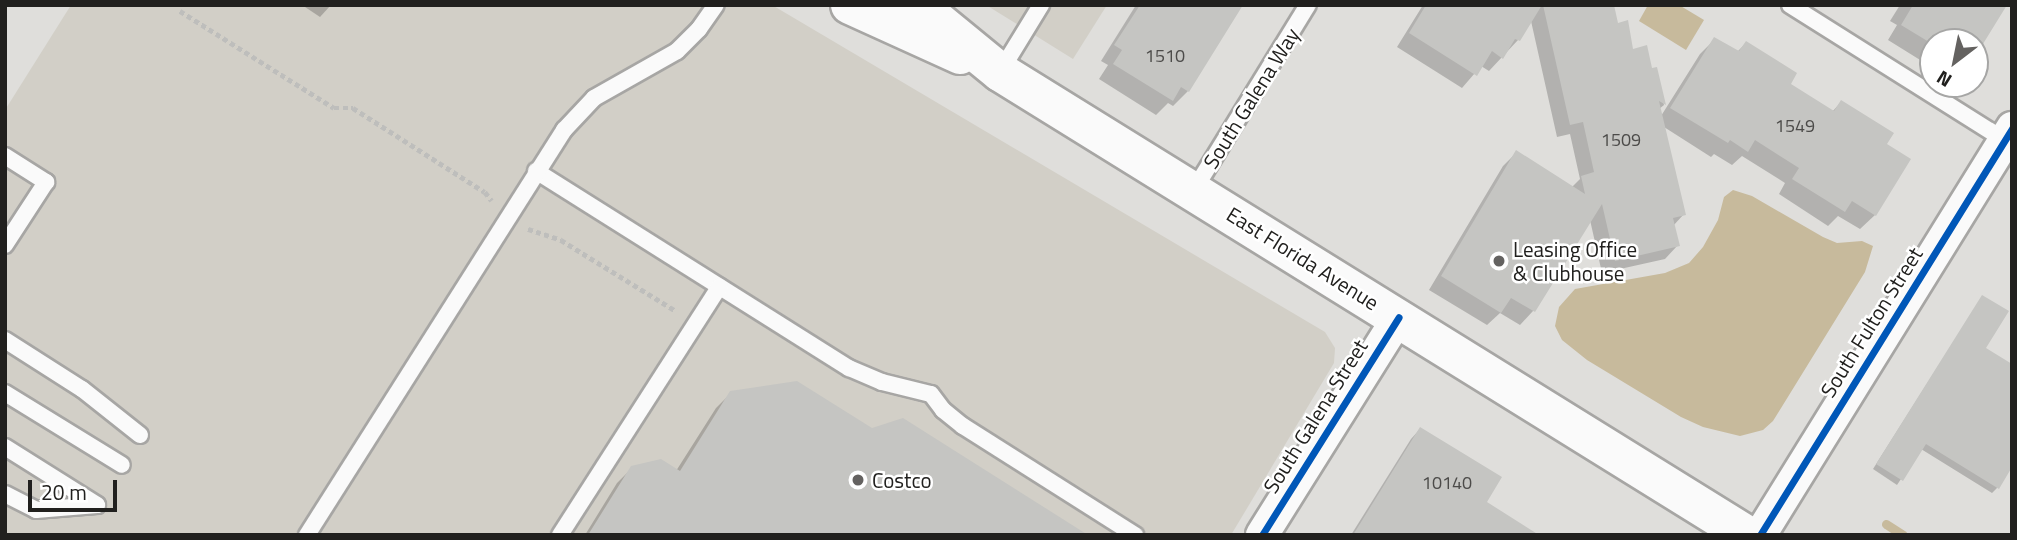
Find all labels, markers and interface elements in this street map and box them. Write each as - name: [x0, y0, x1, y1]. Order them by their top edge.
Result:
- street label: South Galena Way: [1198, 23, 1304, 173]
- north arrow: [1919, 28, 1989, 98]
- house number: 1510: [1145, 45, 1185, 67]
- text: N: [1930, 64, 1957, 95]
- house number: 1549: [1775, 115, 1815, 137]
- house number: 1509: [1601, 129, 1641, 151]
- street label: East Florida Avenue: [1222, 201, 1384, 315]
- place label: Leasing Office & Clubhouse: [1513, 236, 1637, 286]
- street label: South Fulton Street: [1815, 242, 1927, 402]
- marker: Leasing Office & Clubhouse: [1491, 253, 1507, 269]
- street label: South Galena Street: [1258, 335, 1372, 497]
- scale bar: [32, 466, 121, 510]
- place label: Costco: [872, 467, 932, 493]
- marker: Costco: [850, 472, 866, 488]
- house number: 10140: [1422, 472, 1472, 494]
- text: 20 m: [41, 476, 87, 508]

